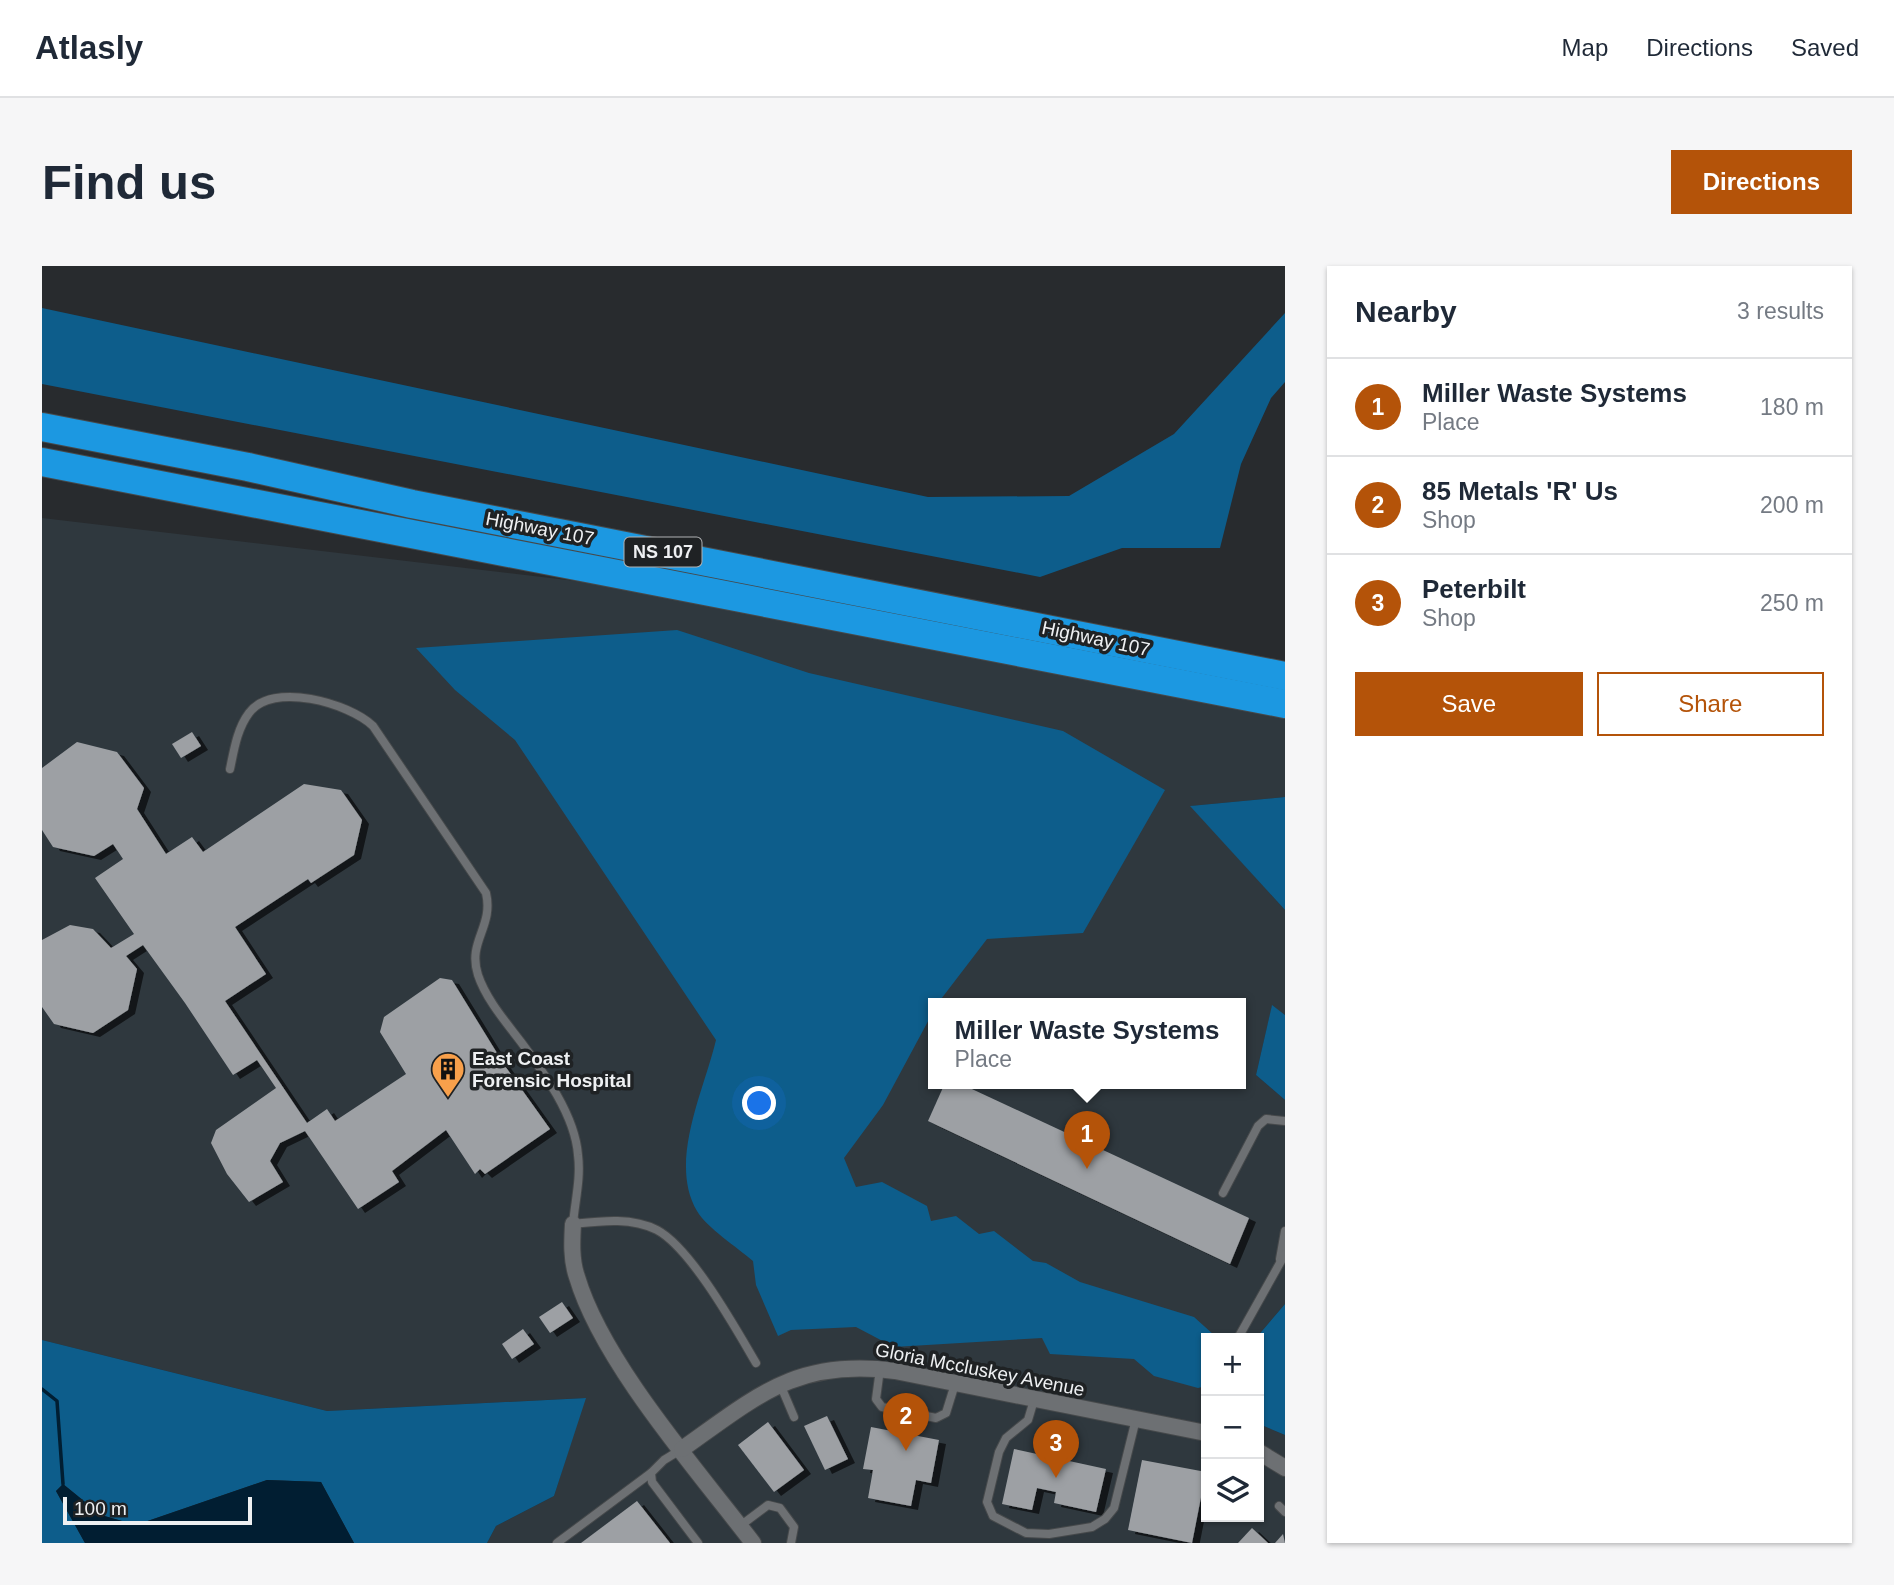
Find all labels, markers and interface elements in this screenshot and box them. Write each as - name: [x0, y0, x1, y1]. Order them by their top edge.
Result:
- text: Atlasly: [35, 29, 143, 66]
- text: Map: [1562, 34, 1608, 61]
- text: Directions: [1646, 34, 1753, 61]
- text: Saved: [1791, 34, 1859, 61]
- button: Directions: [1671, 150, 1852, 214]
- text: Find us: [42, 155, 216, 209]
- text: Nearby: [1355, 295, 1457, 328]
- text: 3 results: [1737, 298, 1824, 324]
- text: Miller Waste Systems: [1422, 378, 1687, 408]
- text: 1: [1372, 394, 1384, 420]
- text: 180 m: [1760, 394, 1824, 420]
- text: Place: [1422, 409, 1480, 435]
- text: 85 Metals 'R' Us: [1422, 476, 1618, 506]
- text: 2: [1372, 492, 1384, 518]
- text: 200 m: [1760, 492, 1824, 518]
- text: Shop: [1422, 507, 1476, 533]
- street label: Highway 107: [484, 508, 596, 549]
- road number: NS 107: [624, 538, 702, 566]
- text: Peterbilt: [1422, 574, 1526, 604]
- text: 3: [1372, 590, 1384, 616]
- text: 250 m: [1760, 590, 1824, 616]
- text: Shop: [1422, 605, 1476, 631]
- street label: Highway 107: [1040, 617, 1152, 660]
- button: Save: [1355, 672, 1583, 736]
- button: Share: [1597, 672, 1824, 736]
- popup: [928, 998, 1246, 1089]
- text: Miller Waste Systems: [955, 1015, 1219, 1045]
- text: Place: [955, 1046, 1012, 1072]
- place label: East Coast Forensic Hospital: [472, 1048, 631, 1091]
- building icon: East Coast Forensic Hospital: [429, 1050, 467, 1099]
- your location: [742, 1086, 776, 1120]
- pin: 1: [1064, 1111, 1110, 1169]
- map controls: [1201, 1333, 1264, 1522]
- button: +: [1201, 1333, 1264, 1396]
- street label: Gloria Mccluskey Avenue: [873, 1339, 1086, 1400]
- pin: 2: [883, 1393, 929, 1451]
- button: −: [1201, 1396, 1264, 1459]
- pin: 3: [1033, 1420, 1079, 1478]
- button: layers: [1201, 1459, 1264, 1522]
- scale bar: [63, 1494, 252, 1526]
- text: 100 m: [74, 1498, 127, 1519]

